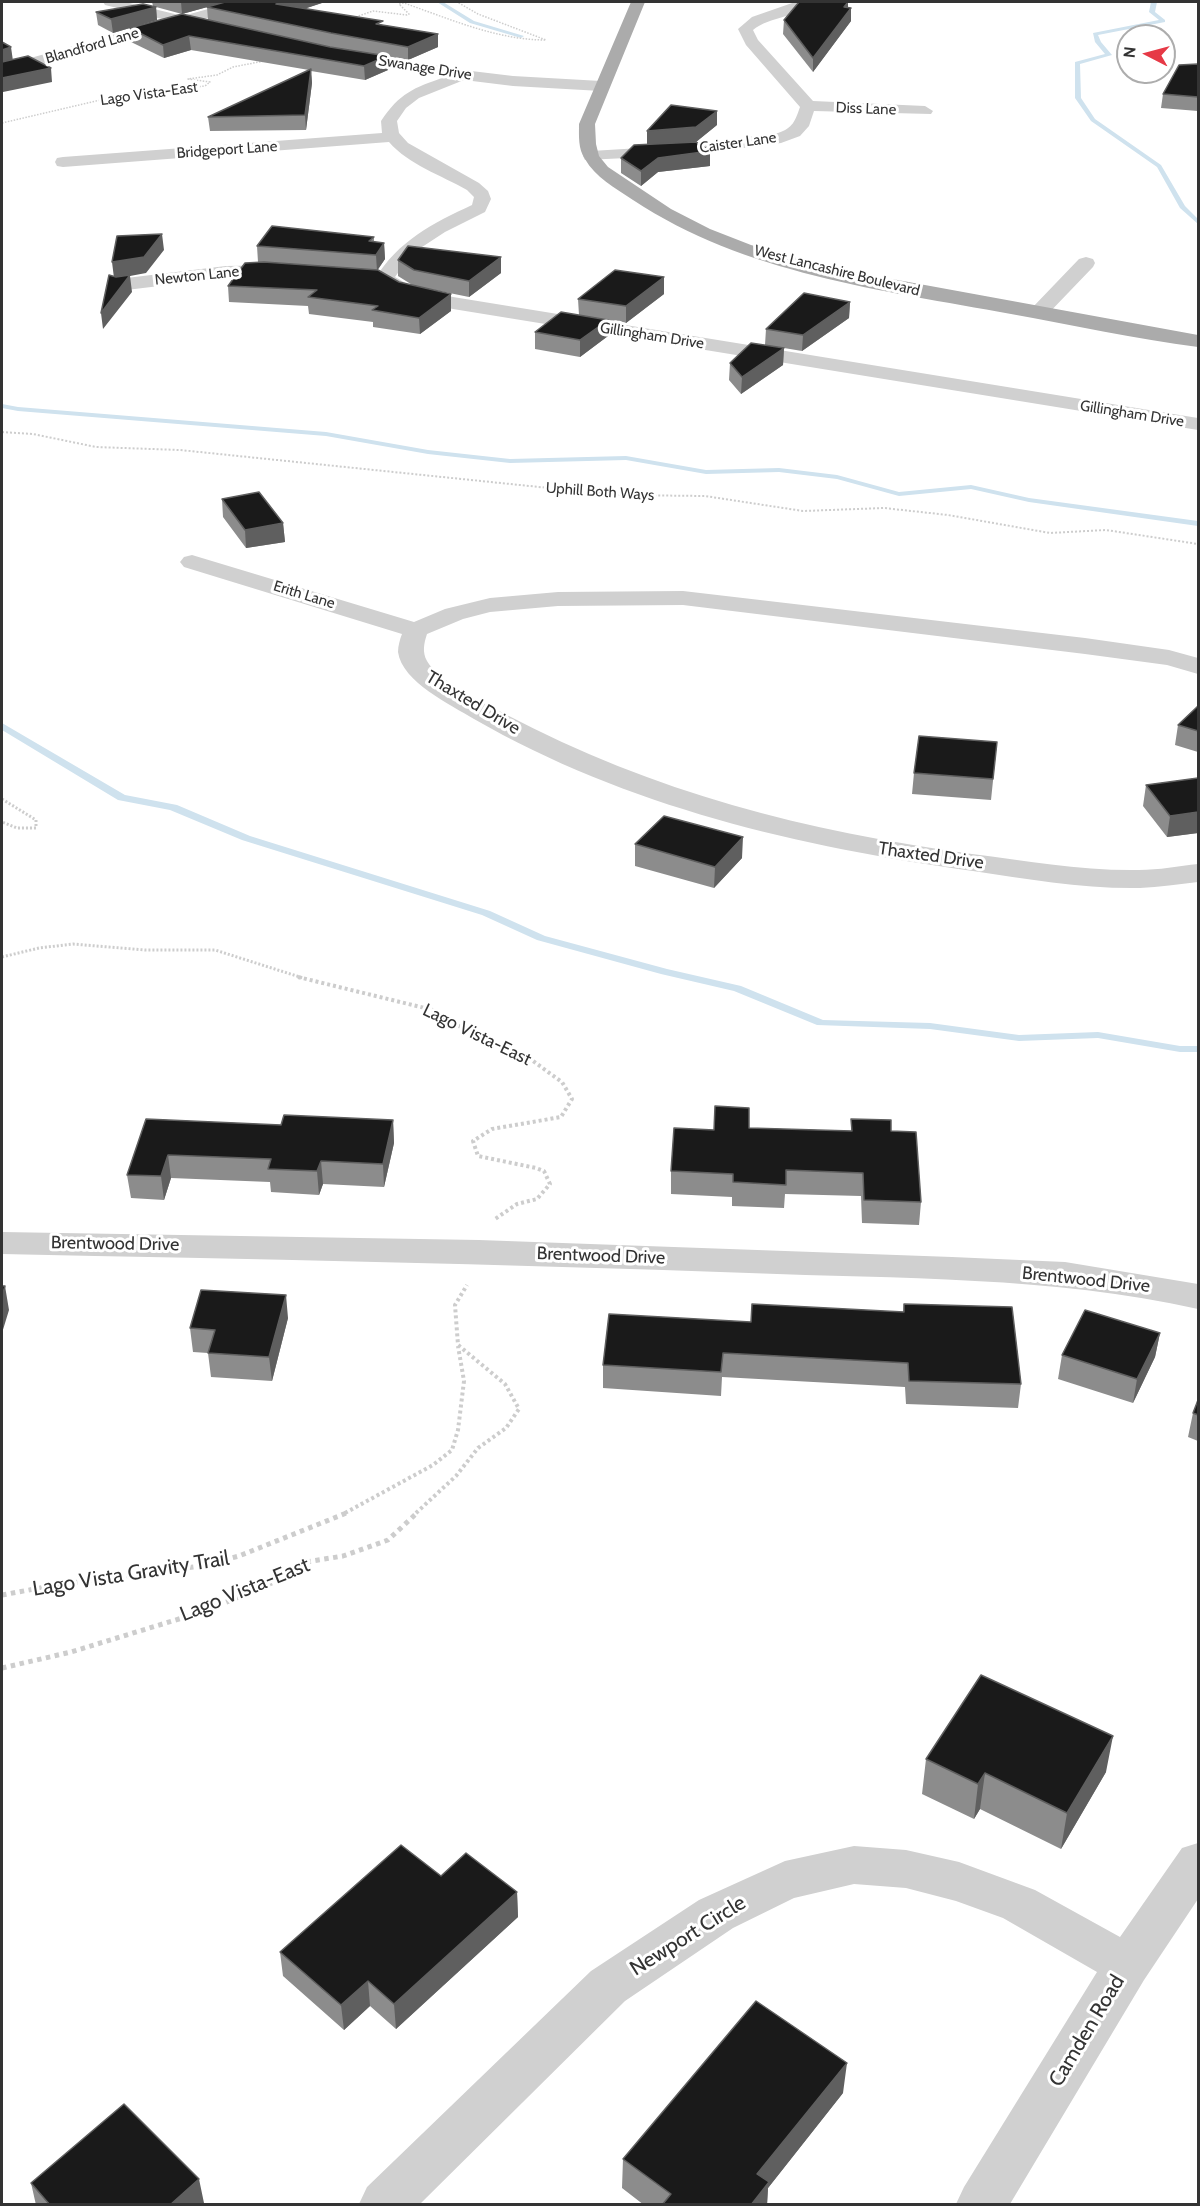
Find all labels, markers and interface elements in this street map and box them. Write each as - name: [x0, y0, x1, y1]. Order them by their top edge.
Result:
- street label: Blandford Lane: [43, 24, 141, 68]
- north arrow: [1116, 24, 1176, 84]
- text: N: [1120, 46, 1140, 59]
- street label: Swanage Drive: [377, 52, 473, 84]
- street label: Lago Vista-East: [99, 78, 199, 110]
- street label: Diss Lane: [835, 99, 897, 119]
- street label: Caister Lane: [698, 129, 778, 157]
- street label: Bridgeport Lane: [176, 138, 278, 162]
- street label: West Lancashire Boulevard: [753, 242, 921, 300]
- street label: Newton Lane: [154, 263, 240, 289]
- street label: Gillingham Drive: [599, 319, 705, 353]
- street label: Gillingham Drive: [1079, 397, 1185, 431]
- street label: Uphill Both Ways: [545, 479, 655, 505]
- street label: Erith Lane: [271, 577, 337, 613]
- street label: Thaxted Drive: [422, 666, 524, 740]
- street label: Thaxted Drive: [877, 838, 985, 874]
- street label: Lago Vista-East: [419, 999, 535, 1071]
- street label: Brentwood Drive: [51, 1232, 179, 1256]
- street label: Brentwood Drive: [536, 1243, 666, 1269]
- street label: Brentwood Drive: [1021, 1263, 1151, 1297]
- street label: Lago Vista Gravity Trail: [31, 1546, 231, 1602]
- street label: Lago Vista-East: [176, 1553, 314, 1627]
- street label: Newport Circle: [625, 1890, 751, 1982]
- street label: Camden Road: [1044, 1971, 1130, 2091]

